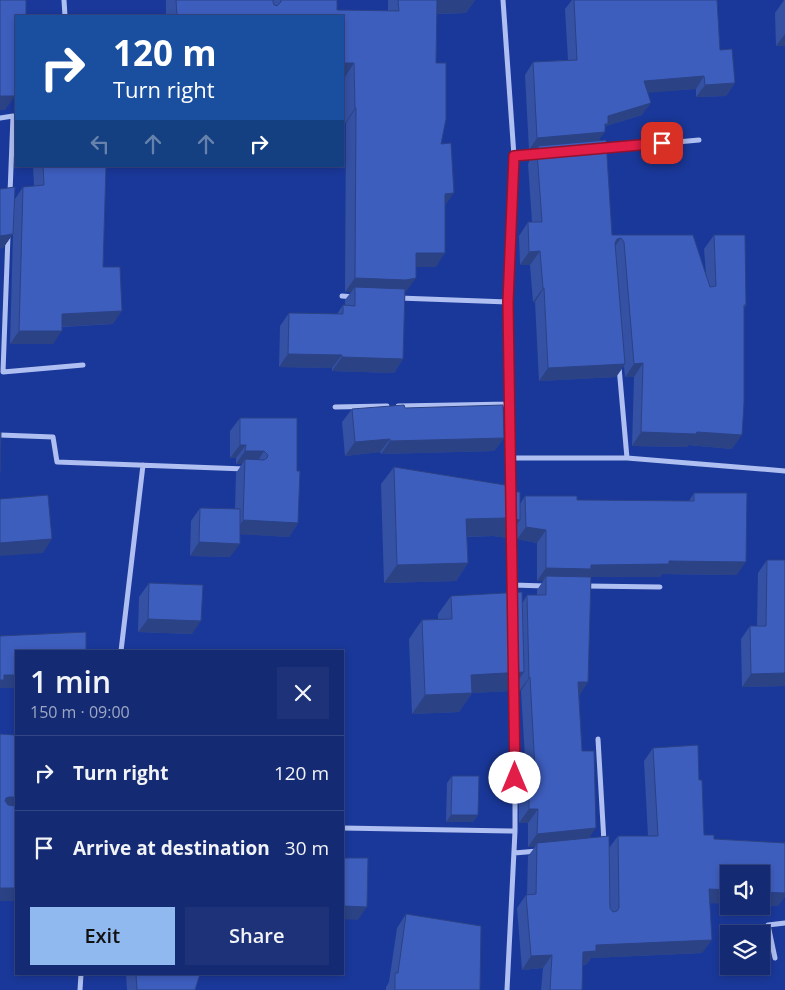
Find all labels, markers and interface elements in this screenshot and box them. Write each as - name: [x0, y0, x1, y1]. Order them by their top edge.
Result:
- text: 120 m: [113, 29, 217, 76]
- icon: right: [30, 35, 95, 100]
- text: Turn right: [113, 74, 215, 104]
- pin: [641, 122, 683, 164]
- icon: arrive: [648, 129, 676, 157]
- icon: left: [86, 130, 114, 158]
- icon: ahead: [139, 130, 167, 158]
- icon: ahead: [192, 130, 220, 158]
- icon: right: [245, 130, 273, 158]
- text: 1 min: [30, 661, 111, 702]
- button: close: [277, 667, 329, 719]
- text: 150 m · 09:00: [30, 701, 130, 723]
- position arrow: [488, 751, 540, 803]
- icon: right: [30, 759, 58, 787]
- text: Turn right: [73, 760, 168, 786]
- text: 120 m: [274, 760, 329, 786]
- icon: arrive: [30, 834, 58, 862]
- text: Arrive at destination: [73, 835, 270, 861]
- text: 30 m: [285, 835, 329, 861]
- map controls: [720, 865, 770, 975]
- button: sound: [720, 865, 770, 915]
- button: Exit: [30, 907, 175, 965]
- button: Share: [185, 907, 329, 965]
- button: layers: [720, 925, 770, 975]

